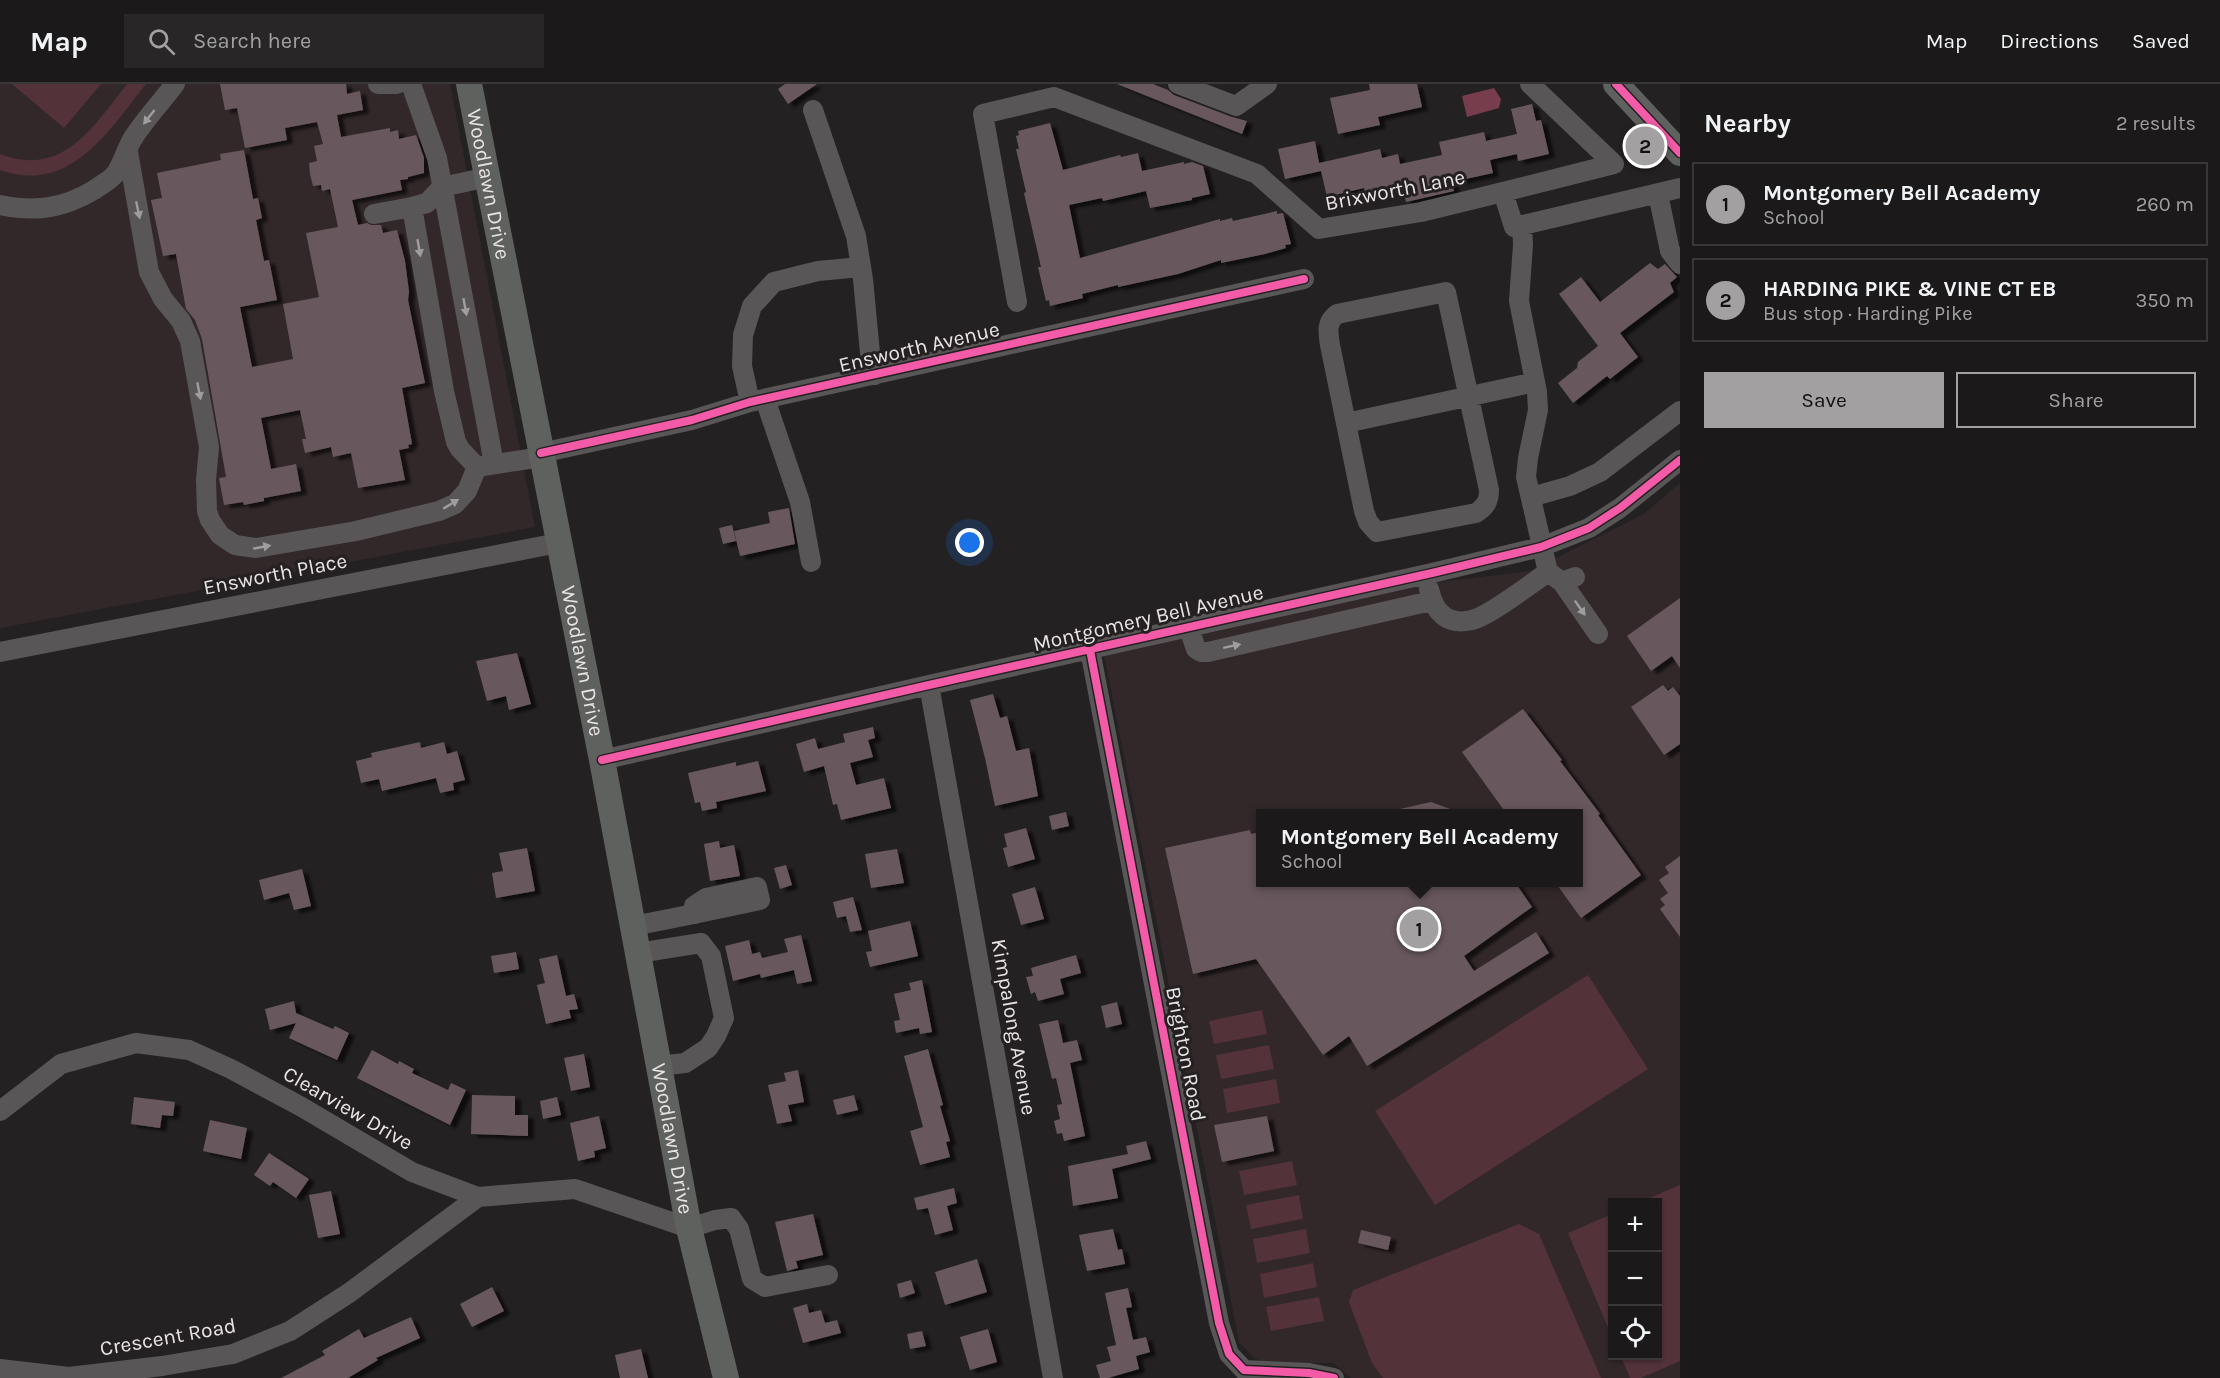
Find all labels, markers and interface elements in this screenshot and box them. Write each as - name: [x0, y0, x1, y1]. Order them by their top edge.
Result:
- search box: [124, 14, 544, 68]
- text: Map: [30, 25, 88, 58]
- icon: search: [145, 25, 178, 58]
- text: Search here: [193, 28, 311, 54]
- text: Map: [1926, 29, 1967, 53]
- text: Directions: [2000, 29, 2099, 53]
- text: Saved: [2132, 29, 2190, 53]
- street label: Woodlawn Drive: [462, 107, 515, 261]
- text: Nearby: [1704, 108, 1791, 139]
- one-way arrow: [144, 109, 156, 124]
- text: 2 results: [2116, 112, 2196, 135]
- pin: 2: [1626, 124, 1664, 168]
- street label: Brixworth Lane: [1323, 165, 1467, 215]
- text: Montgomery Bell Academy: [1763, 180, 2040, 206]
- text: 1: [1722, 193, 1729, 216]
- text: 260 m: [2136, 193, 2194, 216]
- one-way arrow: [134, 200, 143, 219]
- text: School: [1763, 206, 1825, 229]
- one-way arrow: [415, 239, 424, 258]
- text: HARDING PIKE & VINE CT EB: [1763, 276, 2056, 302]
- text: 2: [1719, 289, 1732, 312]
- text: 350 m: [2136, 289, 2194, 312]
- one-way arrow: [460, 297, 469, 316]
- text: Bus stop · Harding Pike: [1763, 302, 1973, 325]
- street label: Ensworth Avenue: [836, 317, 1002, 377]
- button: Save: [1704, 372, 1944, 428]
- button: Share: [1956, 372, 2196, 428]
- one-way arrow: [195, 381, 204, 400]
- one-way arrow: [443, 499, 459, 510]
- your location: [955, 528, 984, 557]
- one-way arrow: [252, 542, 271, 551]
- street label: Ensworth Place: [201, 548, 349, 600]
- street label: Montgomery Bell Avenue: [1031, 580, 1265, 656]
- street label: Woodlawn Drive: [556, 584, 609, 738]
- one-way arrow: [1574, 600, 1585, 616]
- one-way arrow: [1222, 641, 1241, 651]
- popup: [1256, 809, 1583, 887]
- text: Montgomery Bell Academy: [1281, 824, 1558, 850]
- text: School: [1281, 850, 1343, 873]
- pin: 1: [1400, 906, 1438, 952]
- street label: Kimpalong Avenue: [987, 937, 1041, 1117]
- street label: Brighton Road: [1161, 985, 1211, 1123]
- street label: Clearview Drive: [279, 1061, 417, 1155]
- street label: Woodlawn Drive: [647, 1061, 698, 1216]
- map controls: [1608, 1198, 1662, 1360]
- button: +: [1608, 1198, 1662, 1252]
- button: −: [1608, 1252, 1662, 1306]
- button: locate: [1608, 1306, 1662, 1360]
- street label: Crescent Road: [98, 1313, 238, 1361]

